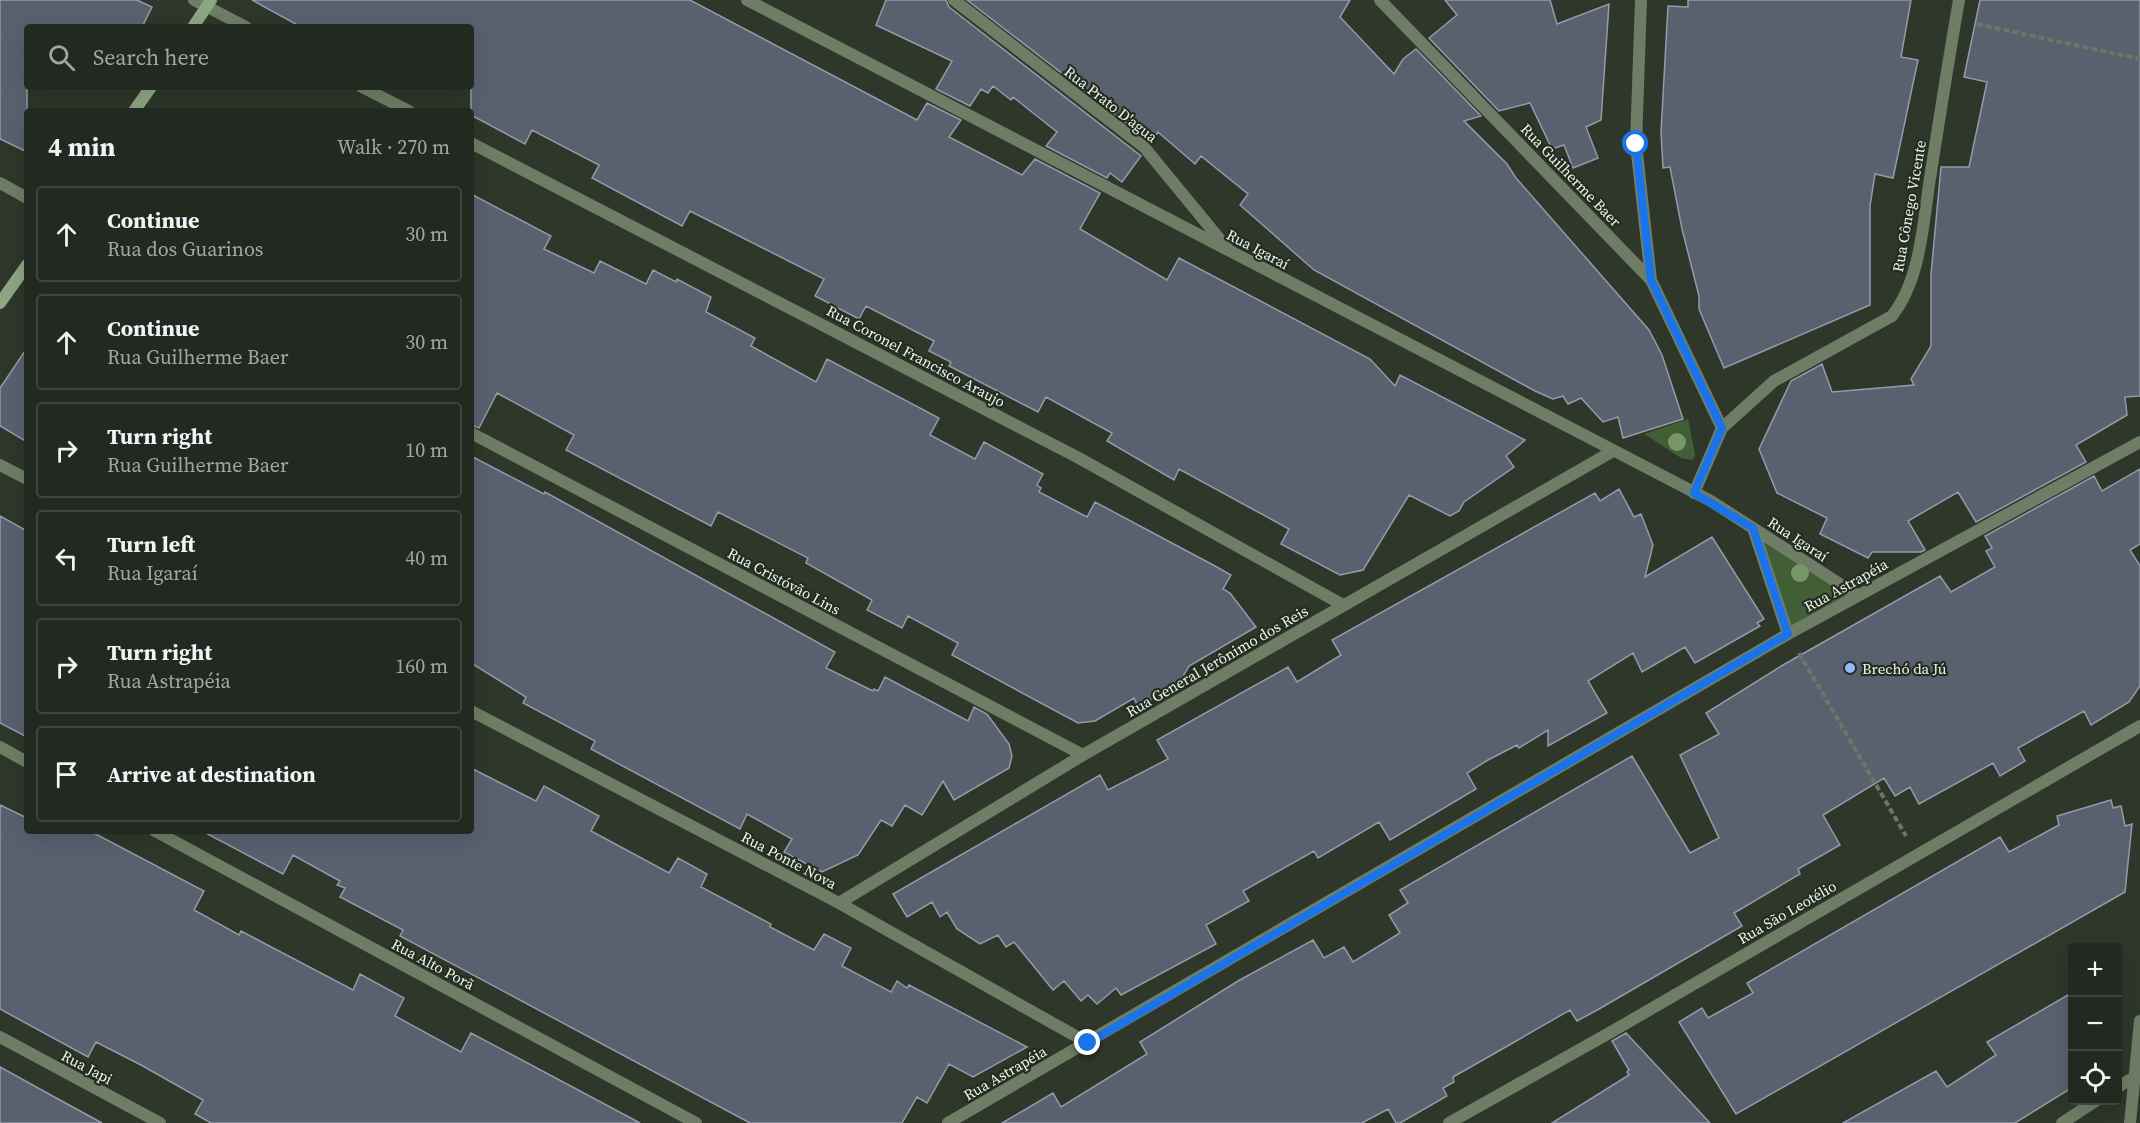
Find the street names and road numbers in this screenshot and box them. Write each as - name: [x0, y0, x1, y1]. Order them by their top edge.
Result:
- street label: Rua Prato D'agua: [1060, 61, 1162, 147]
- street label: Rua Guilherme Baer: [1516, 119, 1626, 232]
- street label: Rua Cônego Vicente: [1887, 138, 1931, 274]
- street label: Rua Igaraí: [1223, 224, 1293, 274]
- street label: Rua Coronel Francisco Araujo: [823, 300, 1009, 412]
- street label: Rua Igaraí: [1764, 512, 1833, 567]
- street label: Rua Cristóvão Lins: [724, 542, 844, 620]
- street label: Rua Astrapéia: [1800, 553, 1892, 617]
- street label: Rua General Jerônimo dos Reis: [1122, 600, 1312, 722]
- street label: Rua Ponte Nova: [738, 826, 841, 894]
- street label: Rua São Leotélio: [1734, 875, 1840, 949]
- street label: Rua Alto Porã: [388, 933, 478, 995]
- street label: Rua Astrapéia: [960, 1041, 1051, 1105]
- street label: Rua Japi: [58, 1045, 116, 1089]

